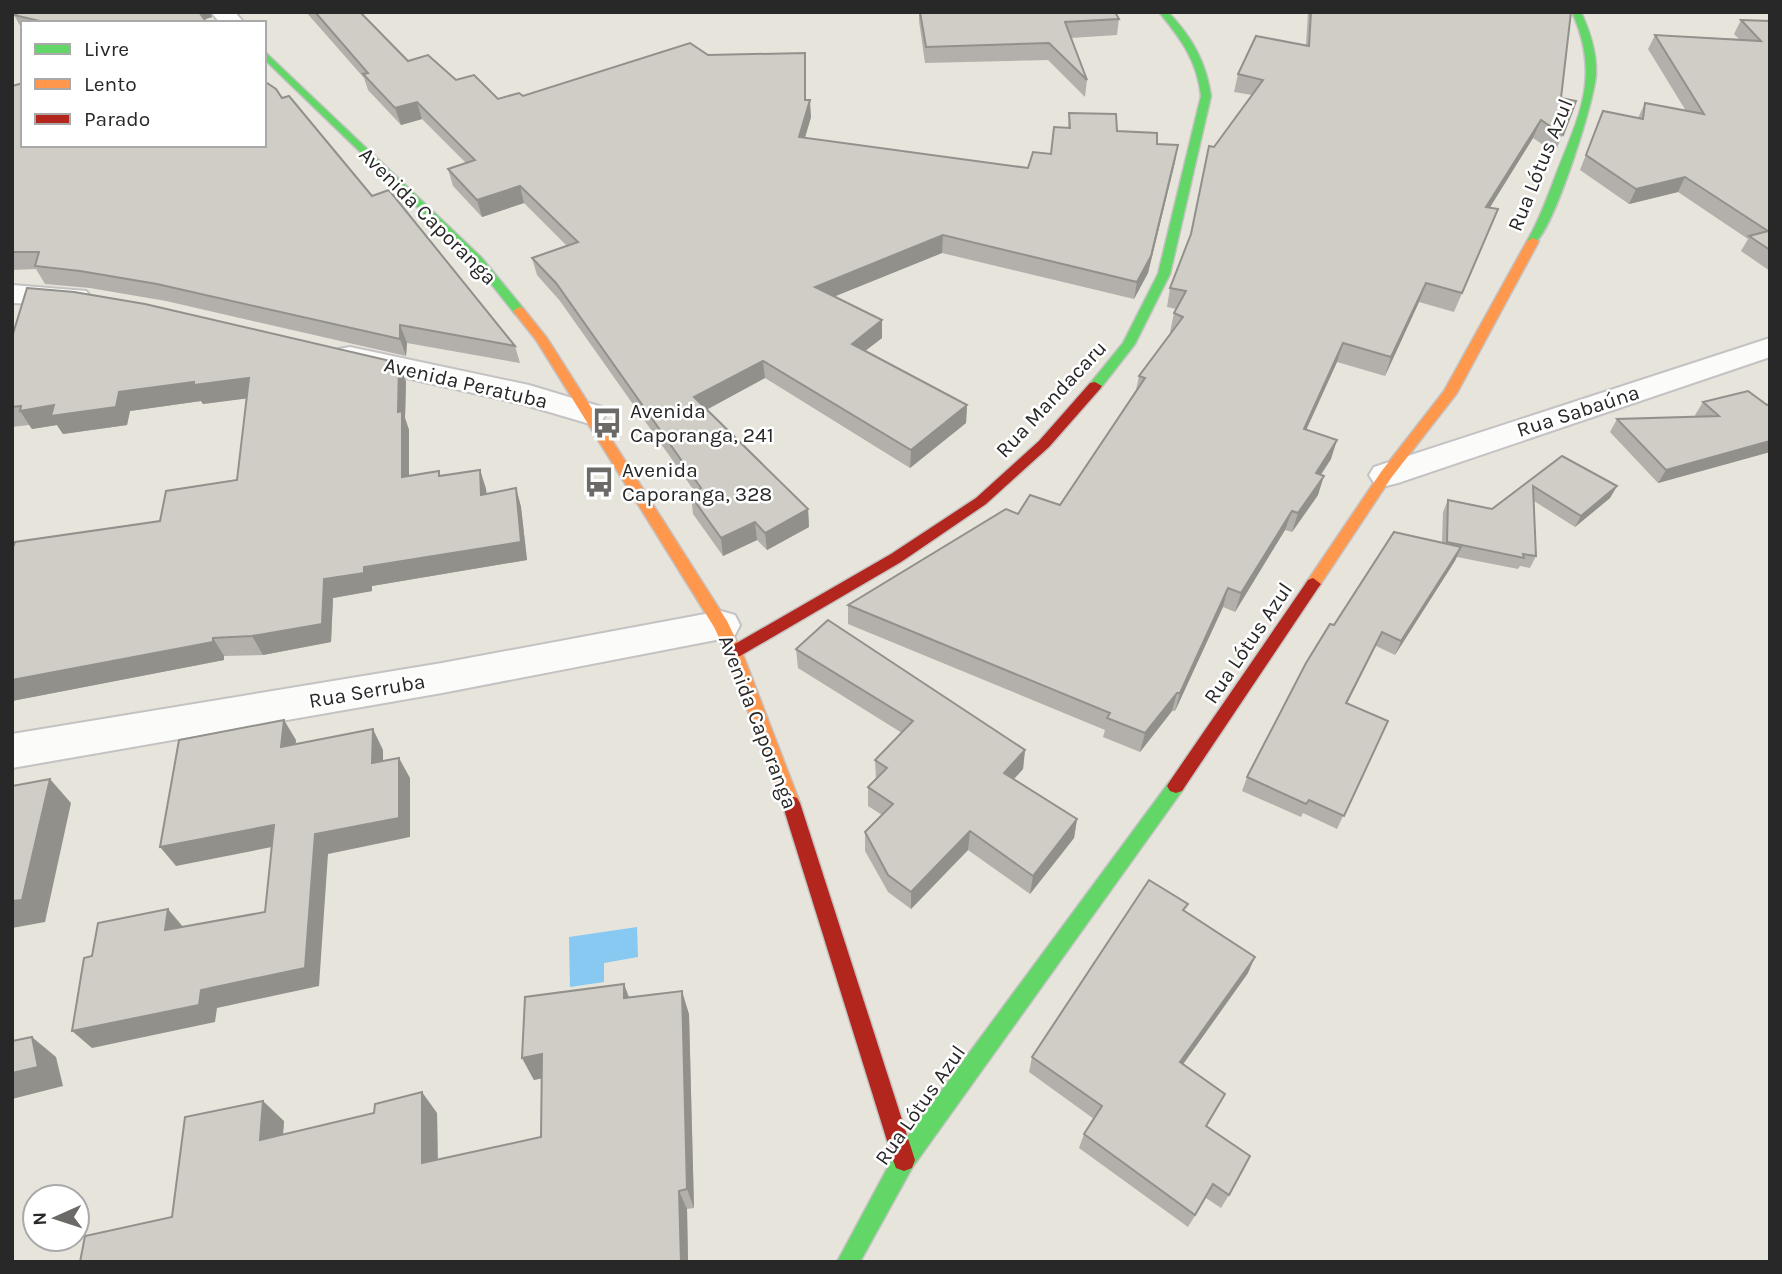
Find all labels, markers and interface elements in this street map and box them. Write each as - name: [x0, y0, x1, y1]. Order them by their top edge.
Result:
- legend: [21, 21, 266, 147]
- text: Livre: [84, 37, 129, 61]
- text: Lento: [84, 72, 137, 96]
- street label: Rua Lótus Azul: [1503, 95, 1577, 235]
- text: Parado: [84, 107, 150, 131]
- street label: Avenida Caporanga: [354, 142, 502, 290]
- street label: Rua Mandacaru: [991, 336, 1111, 462]
- street label: Avenida Peratuba: [382, 353, 550, 413]
- street label: Rua Sabaúna: [1514, 380, 1642, 442]
- place label: Avenida Caporanga, 241: [630, 399, 774, 447]
- bus stop icon: Avenida Caporanga, 241: [590, 406, 624, 440]
- place label: Avenida Caporanga, 328: [622, 458, 772, 506]
- bus stop icon: Avenida Caporanga, 328: [582, 465, 616, 499]
- street label: Rua Lótus Azul: [1199, 578, 1297, 708]
- street label: Avenida Caporanga: [714, 632, 802, 812]
- street label: Rua Serruba: [307, 669, 427, 713]
- street label: Rua Lótus Azul: [870, 1040, 970, 1170]
- north arrow: [21, 1183, 91, 1253]
- text: N: [29, 1211, 51, 1226]

